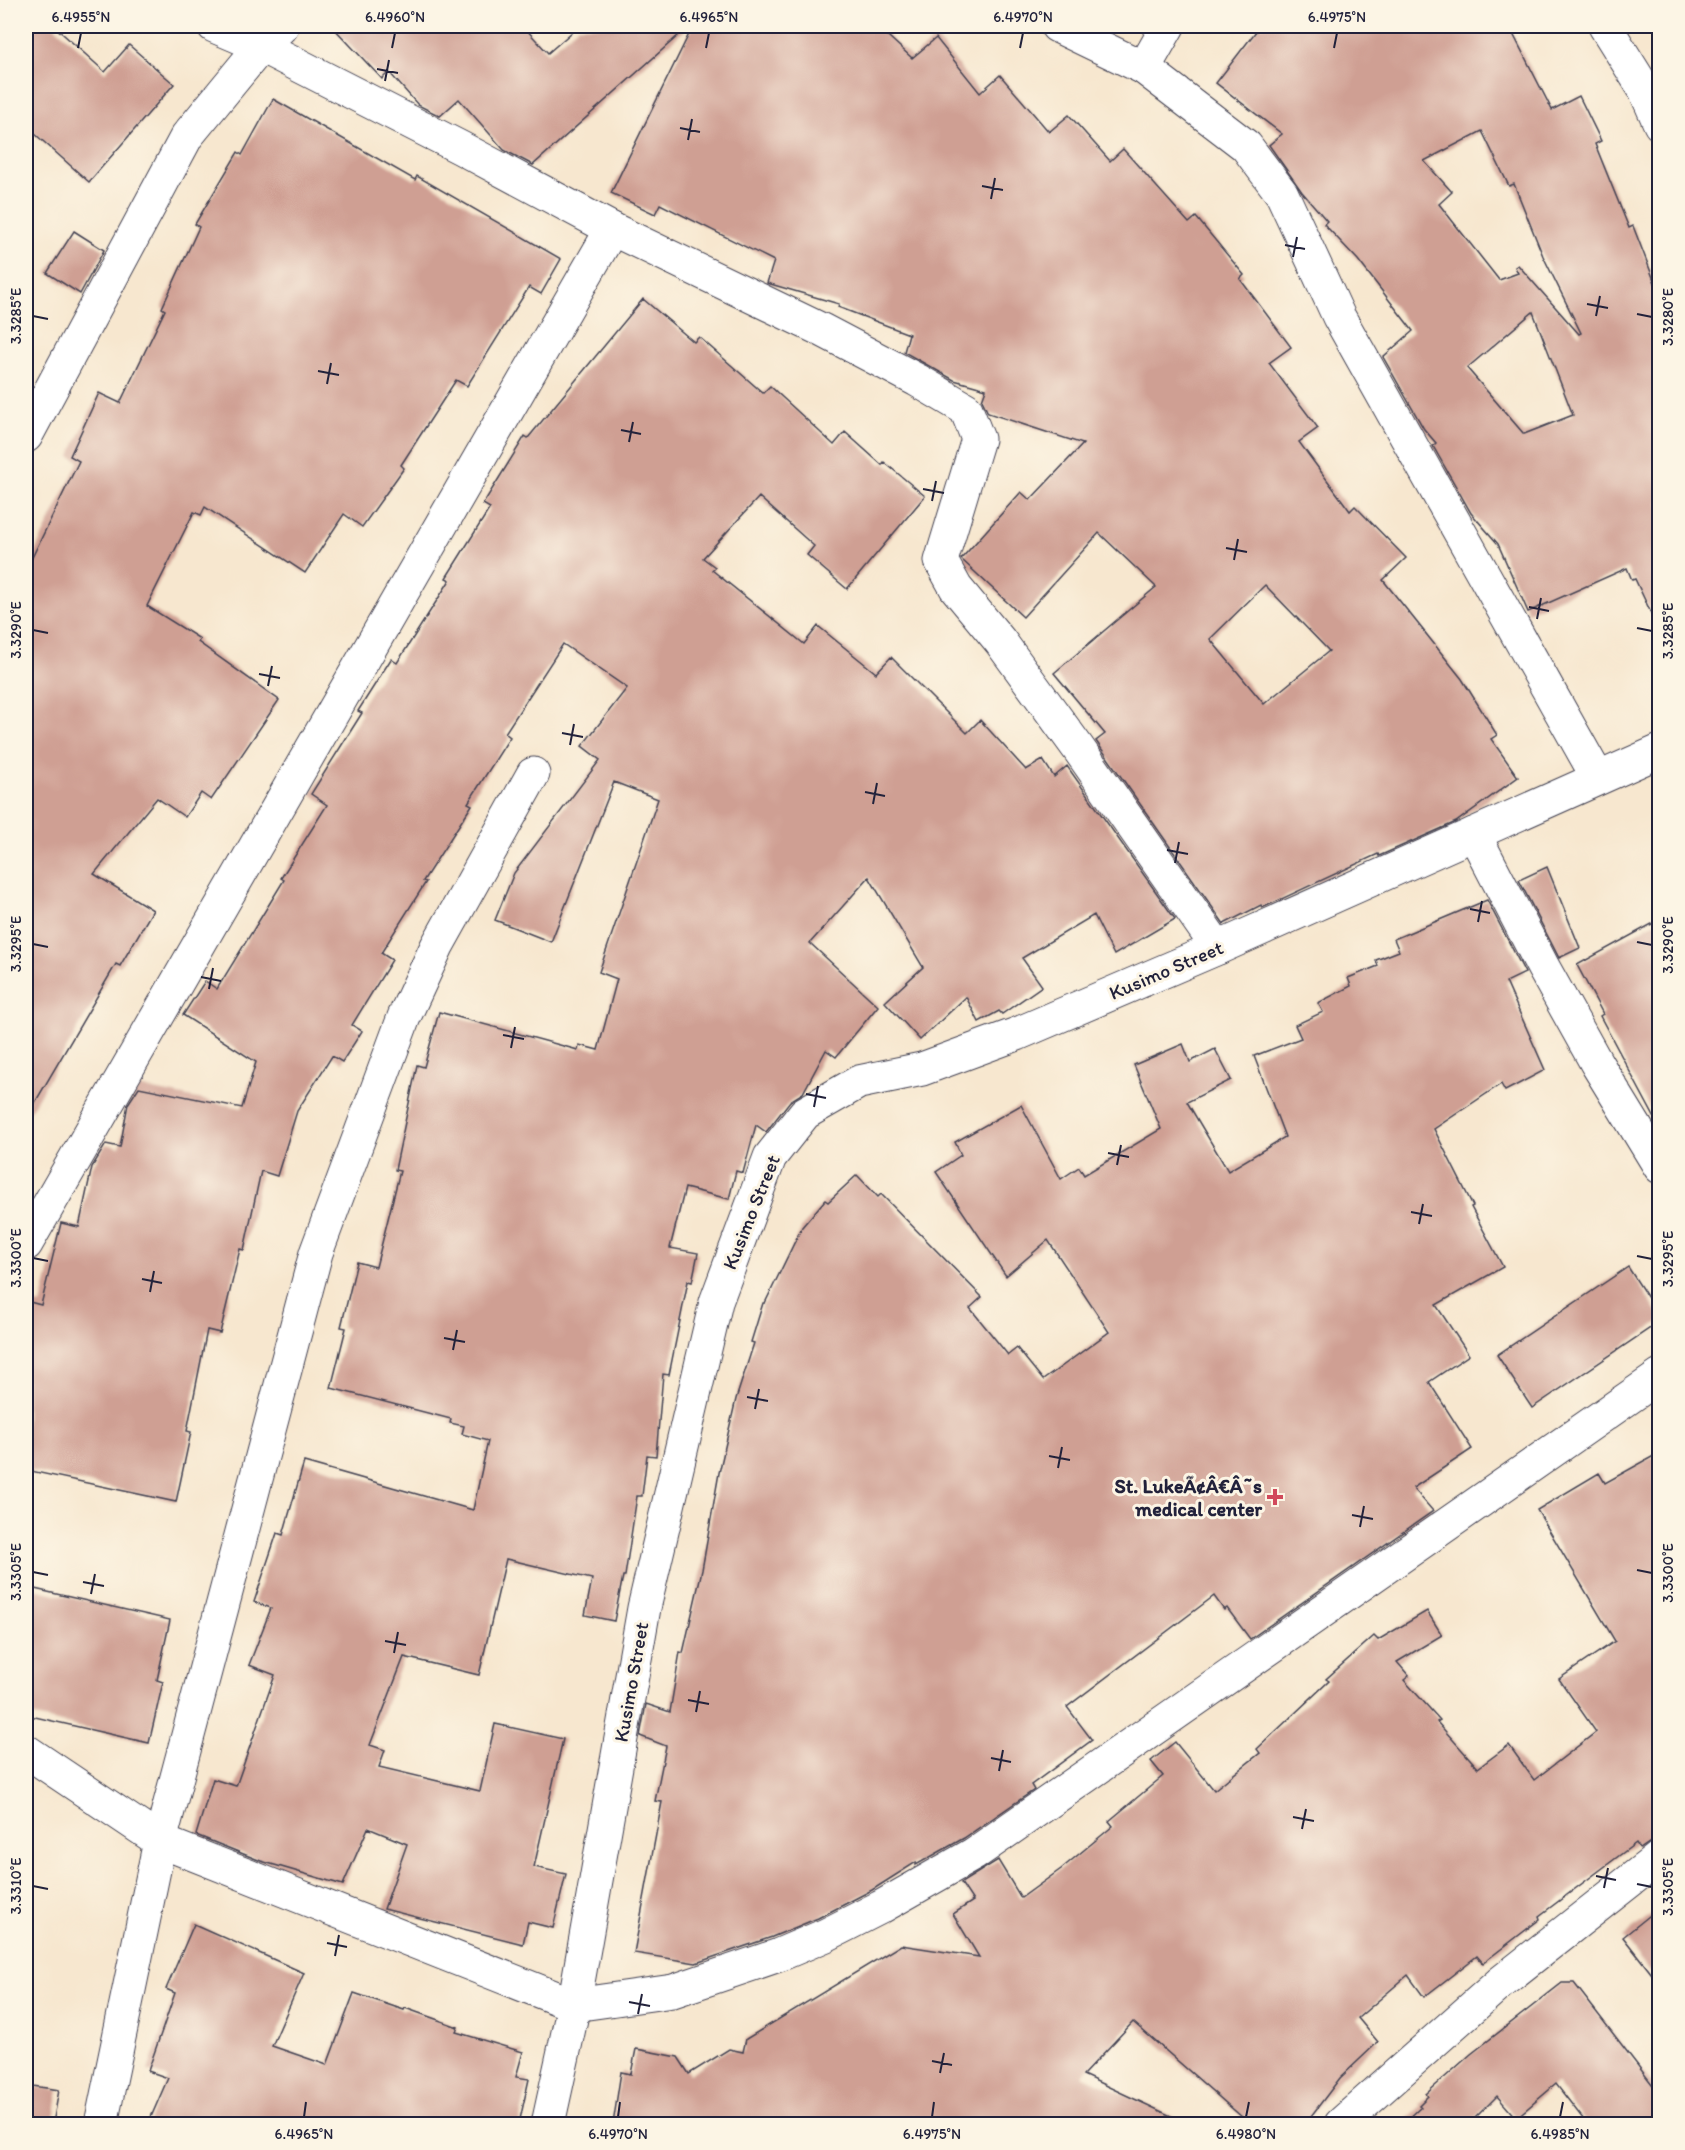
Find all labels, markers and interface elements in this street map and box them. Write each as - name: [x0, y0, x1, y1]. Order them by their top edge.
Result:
- text: 6.4955°N: [52, 8, 110, 26]
- text: 6.4960°N: [365, 8, 425, 26]
- text: 6.4965°N: [680, 8, 738, 26]
- text: 6.4970°N: [993, 8, 1053, 26]
- text: 6.4975°N: [1308, 8, 1366, 26]
- text: 3.3285°E: [7, 288, 25, 344]
- text: 3.3280°E: [1659, 288, 1677, 346]
- text: 3.3290°E: [7, 601, 25, 659]
- text: 3.3285°E: [1659, 603, 1677, 659]
- text: 3.3295°E: [7, 916, 25, 972]
- text: 3.3290°E: [1659, 916, 1677, 974]
- street label: Kusimo Street: [1105, 935, 1227, 1005]
- street label: Kusimo Street: [717, 1151, 785, 1273]
- text: 3.3300°E: [7, 1228, 25, 1288]
- text: 3.3295°E: [1659, 1231, 1677, 1287]
- place label: St. LukeÃ¢Â€Â˜s medical center: [1114, 1474, 1262, 1521]
- marker: St. LukeÃ¢Â€Â˜s medical center: [1266, 1488, 1284, 1506]
- text: 3.3305°E: [7, 1543, 25, 1601]
- text: 3.3300°E: [1659, 1543, 1677, 1603]
- street label: Kusimo Street: [609, 1620, 653, 1744]
- text: 3.3310°E: [7, 1857, 25, 1915]
- text: 3.3305°E: [1659, 1858, 1677, 1916]
- text: 6.4965°N: [275, 2125, 333, 2143]
- text: 6.4970°N: [588, 2125, 648, 2143]
- text: 6.4975°N: [903, 2125, 961, 2143]
- text: 6.4980°N: [1216, 2125, 1276, 2143]
- text: 6.4985°N: [1530, 2125, 1590, 2143]

